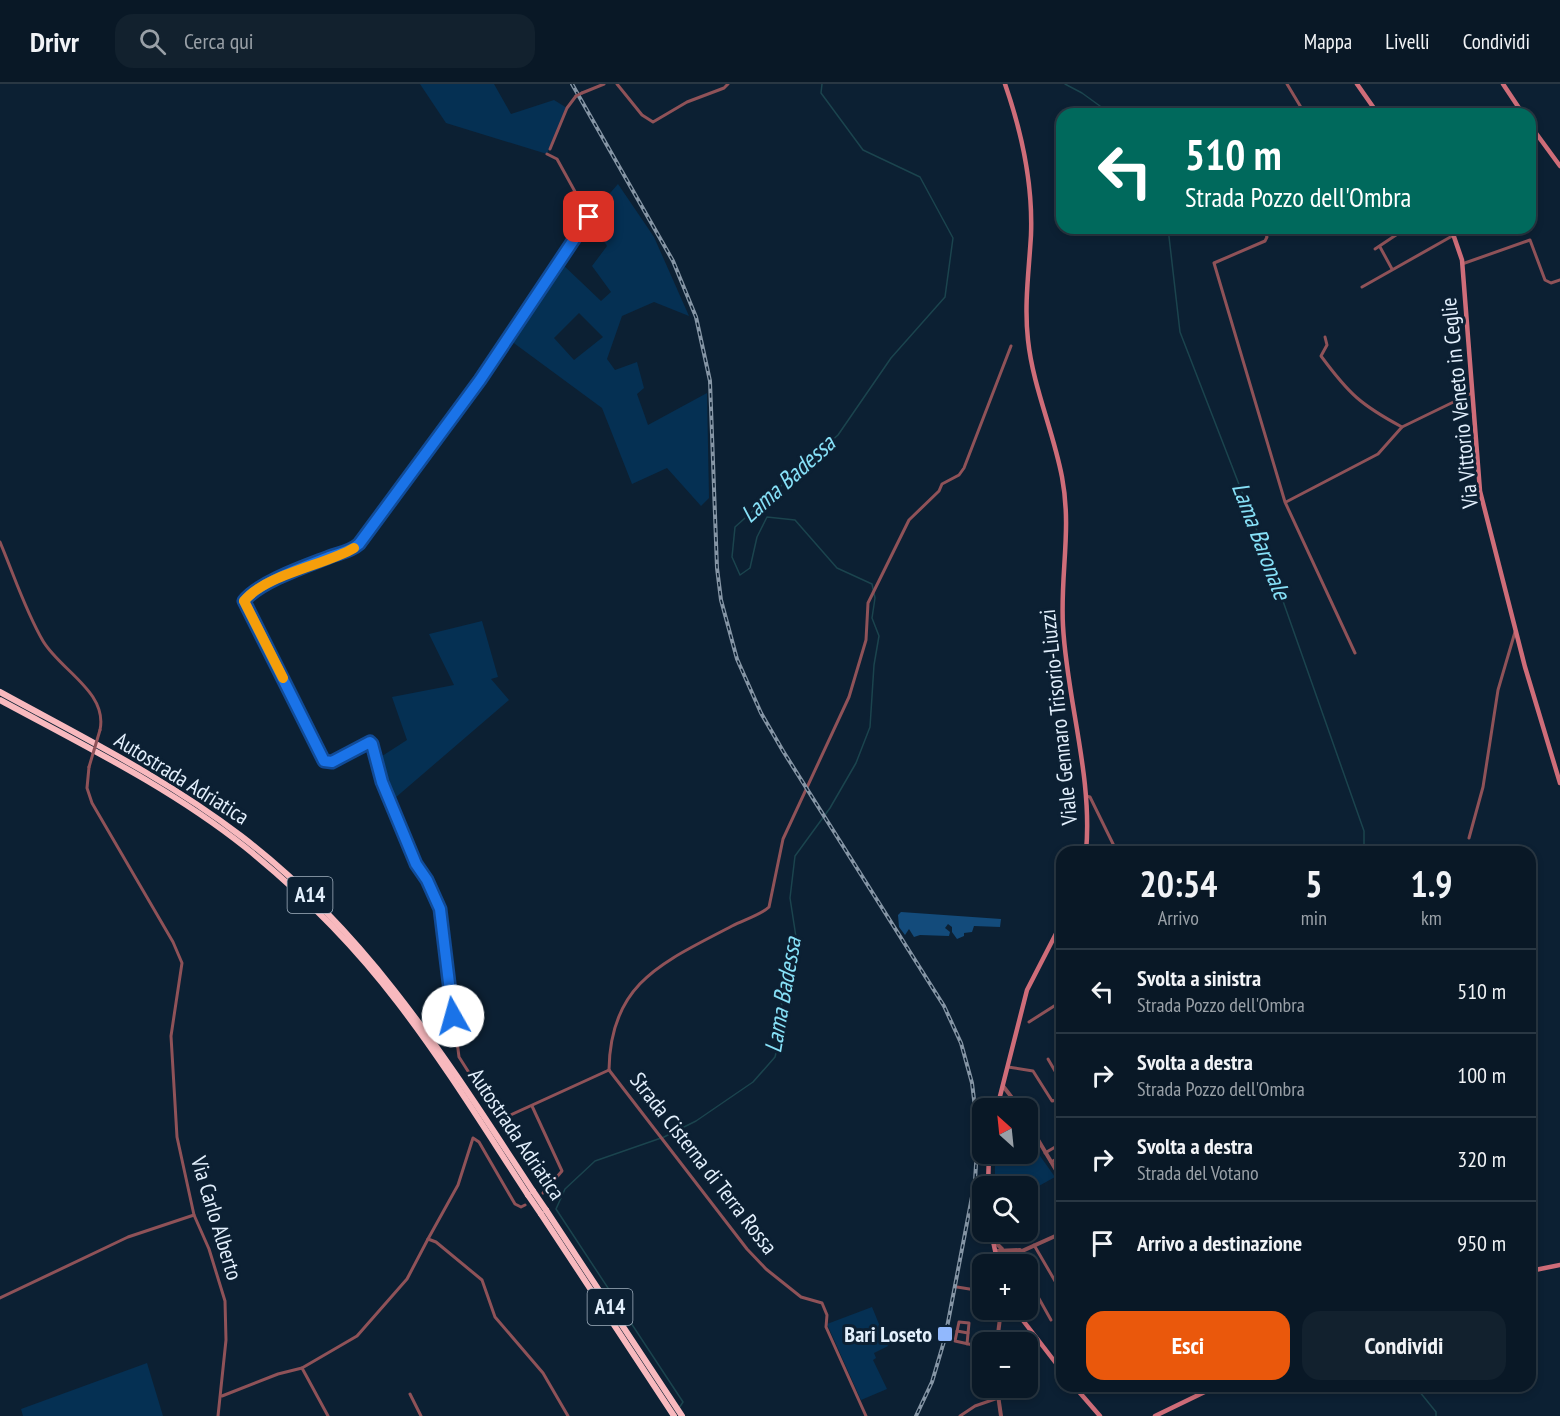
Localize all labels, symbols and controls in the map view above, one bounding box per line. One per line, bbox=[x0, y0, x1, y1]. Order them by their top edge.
search box bbox=[115, 14, 535, 68]
text: Drivr bbox=[30, 23, 79, 60]
icon: search bbox=[136, 25, 169, 58]
text: Cerca qui bbox=[184, 27, 254, 55]
text: Mappa bbox=[1304, 28, 1352, 55]
text: Livelli bbox=[1385, 28, 1430, 55]
text: Condividi bbox=[1463, 28, 1530, 55]
text: 510 m bbox=[1185, 127, 1282, 182]
icon: left bbox=[1086, 132, 1164, 210]
text: Strada Pozzo dell'Ombra bbox=[1185, 180, 1411, 214]
pin bbox=[563, 191, 614, 242]
icon: arrive bbox=[572, 200, 605, 233]
street label: Via Vittorio Veneto in Ceglie bbox=[1434, 296, 1484, 511]
water label: Lama Badessa bbox=[734, 427, 842, 529]
water label: Lama Baronale bbox=[1225, 478, 1299, 606]
street label: Viale Gennaro Trisorio-Liuzzi bbox=[1033, 608, 1083, 827]
street label: Autostrada Adriatica bbox=[110, 726, 254, 830]
text: 20:54 bbox=[1139, 860, 1217, 907]
text: 5 bbox=[1305, 860, 1322, 907]
text: 1.9 bbox=[1410, 860, 1452, 907]
road number: A14 bbox=[288, 877, 332, 913]
text: Arrivo bbox=[1158, 905, 1199, 931]
text: min bbox=[1301, 905, 1327, 931]
text: km bbox=[1421, 905, 1442, 931]
water label: Lama Badessa bbox=[757, 933, 808, 1055]
text: Svolta a sinistra bbox=[1137, 964, 1261, 992]
icon: left bbox=[1086, 975, 1119, 1008]
text: 510 m bbox=[1457, 977, 1506, 1005]
position arrow bbox=[421, 984, 485, 1048]
text: Strada Pozzo dell'Ombra bbox=[1137, 992, 1305, 1018]
text: Svolta a destra bbox=[1137, 1048, 1253, 1076]
icon: right bbox=[1086, 1059, 1119, 1092]
text: 100 m bbox=[1457, 1061, 1506, 1089]
street label: Autostrada Adriatica bbox=[463, 1063, 571, 1205]
street label: Strada Cisterna di Terra Rossa bbox=[624, 1066, 784, 1260]
text: Strada Pozzo dell'Ombra bbox=[1137, 1076, 1305, 1102]
north arrow bbox=[972, 1098, 1038, 1164]
map controls bbox=[972, 1098, 1038, 1398]
text: Svolta a destra bbox=[1137, 1132, 1253, 1160]
icon: right bbox=[1086, 1143, 1119, 1176]
text: 320 m bbox=[1457, 1145, 1506, 1173]
street label: Via Carlo Alberto bbox=[185, 1152, 249, 1283]
text: Strada del Votano bbox=[1137, 1160, 1259, 1186]
button: search bbox=[972, 1176, 1038, 1242]
icon: arrive bbox=[1086, 1227, 1119, 1260]
text: Arrivo a destinazione bbox=[1137, 1229, 1302, 1257]
text: 950 m bbox=[1457, 1229, 1506, 1257]
button: + bbox=[972, 1254, 1038, 1320]
road number: A14 bbox=[588, 1289, 632, 1325]
button: Esci bbox=[1086, 1311, 1290, 1380]
button: Condividi bbox=[1302, 1311, 1506, 1380]
place label: Bari Loseto bbox=[844, 1320, 932, 1348]
marker: Bari Loseto bbox=[936, 1325, 954, 1343]
button: − bbox=[972, 1332, 1038, 1398]

